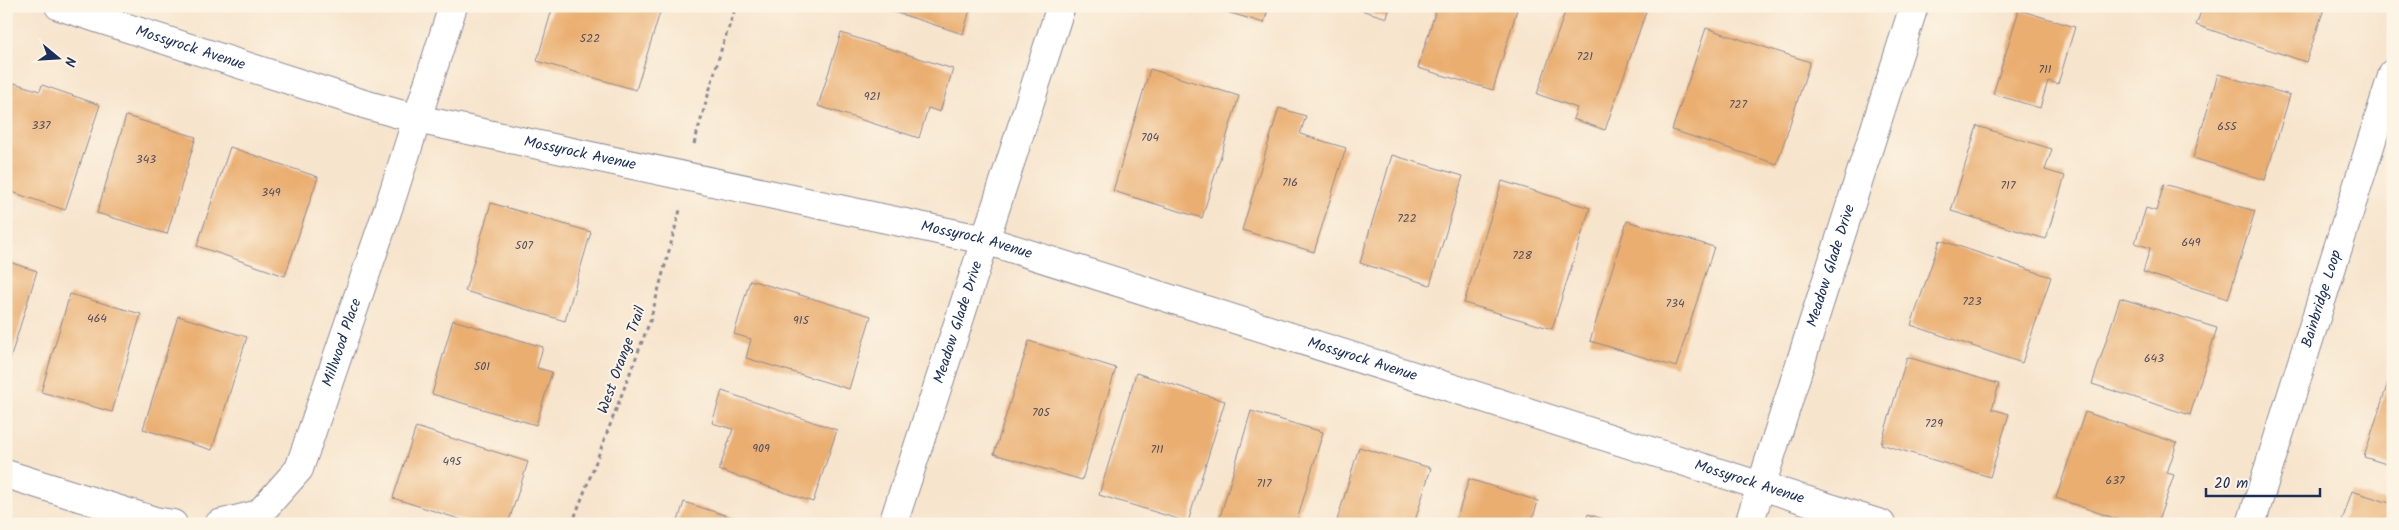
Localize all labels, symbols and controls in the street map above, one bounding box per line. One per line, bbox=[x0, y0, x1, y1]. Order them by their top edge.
street label: Mossyrock Avenue bbox=[132, 19, 249, 77]
house number: 522 bbox=[580, 29, 600, 48]
north arrow bbox=[32, 32, 82, 82]
house number: 721 bbox=[1577, 47, 1593, 66]
text: N bbox=[58, 54, 81, 69]
house number: 711 bbox=[2038, 60, 2052, 79]
house number: 921 bbox=[864, 87, 881, 106]
house number: 727 bbox=[1729, 95, 1747, 114]
house number: 337 bbox=[31, 116, 51, 135]
house number: 655 bbox=[2217, 117, 2238, 136]
house number: 704 bbox=[1141, 128, 1159, 147]
street label: Mossyrock Avenue bbox=[522, 130, 638, 177]
house number: 343 bbox=[136, 150, 156, 169]
house number: 716 bbox=[1282, 173, 1298, 192]
house number: 717 bbox=[2001, 176, 2016, 195]
house number: 349 bbox=[261, 183, 281, 202]
street label: Meadow Glade Drive bbox=[1800, 201, 1862, 330]
house number: 722 bbox=[1397, 209, 1417, 228]
street label: Mossyrock Avenue bbox=[919, 215, 1035, 266]
house number: 649 bbox=[2181, 233, 2201, 252]
house number: 507 bbox=[515, 236, 533, 255]
house number: 728 bbox=[1512, 246, 1533, 265]
street label: Bainbridge Loop bbox=[2295, 247, 2348, 351]
street label: Meadow Glade Drive bbox=[927, 258, 990, 387]
house number: 723 bbox=[1962, 292, 1982, 311]
house number: 734 bbox=[1666, 294, 1685, 313]
street label: Millwood Place bbox=[316, 295, 369, 390]
street label: West Orange Trail bbox=[591, 302, 653, 417]
house number: 464 bbox=[87, 309, 107, 328]
house number: 915 bbox=[793, 311, 811, 330]
street label: Mossyrock Avenue bbox=[1304, 331, 1421, 388]
house number: 643 bbox=[2144, 349, 2164, 368]
house number: 501 bbox=[474, 357, 490, 376]
house number: 705 bbox=[1032, 403, 1052, 422]
house number: 729 bbox=[1925, 414, 1943, 433]
house number: 909 bbox=[752, 439, 770, 458]
house number: 711 bbox=[1150, 440, 1164, 459]
house number: 495 bbox=[443, 452, 463, 471]
street label: Mossyrock Avenue bbox=[1691, 454, 1808, 511]
scale bar bbox=[2206, 465, 2320, 497]
house number: 637 bbox=[2105, 471, 2125, 490]
text: 20 m bbox=[2214, 472, 2248, 496]
house number: 717 bbox=[1257, 474, 1272, 493]

